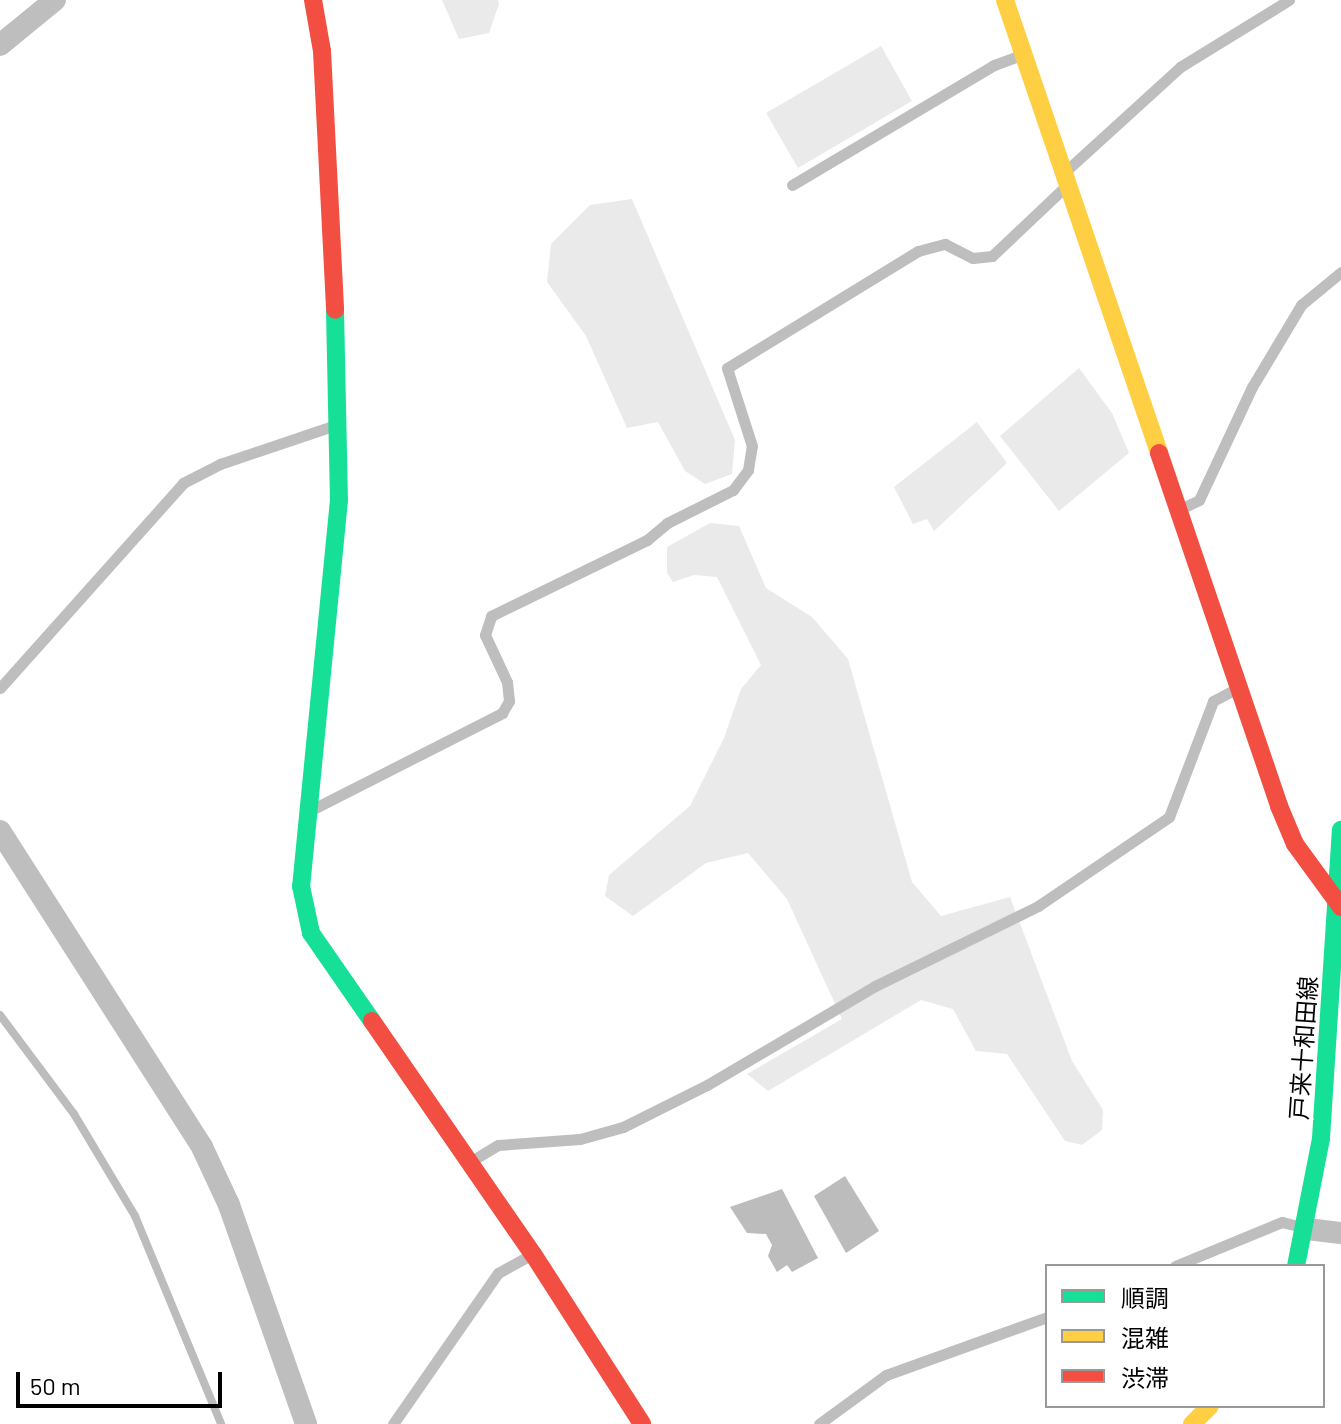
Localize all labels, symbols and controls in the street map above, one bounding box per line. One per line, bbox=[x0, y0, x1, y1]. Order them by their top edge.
street label: 戸来十和田線 bbox=[1284, 975, 1322, 1121]
legend bbox=[1045, 1264, 1325, 1408]
text: 順調 bbox=[1121, 1283, 1169, 1312]
text: 混雑 bbox=[1121, 1323, 1169, 1352]
scale bar bbox=[20, 1356, 226, 1406]
text: 渋滞 bbox=[1121, 1363, 1169, 1392]
text: 50 m bbox=[30, 1371, 81, 1400]

